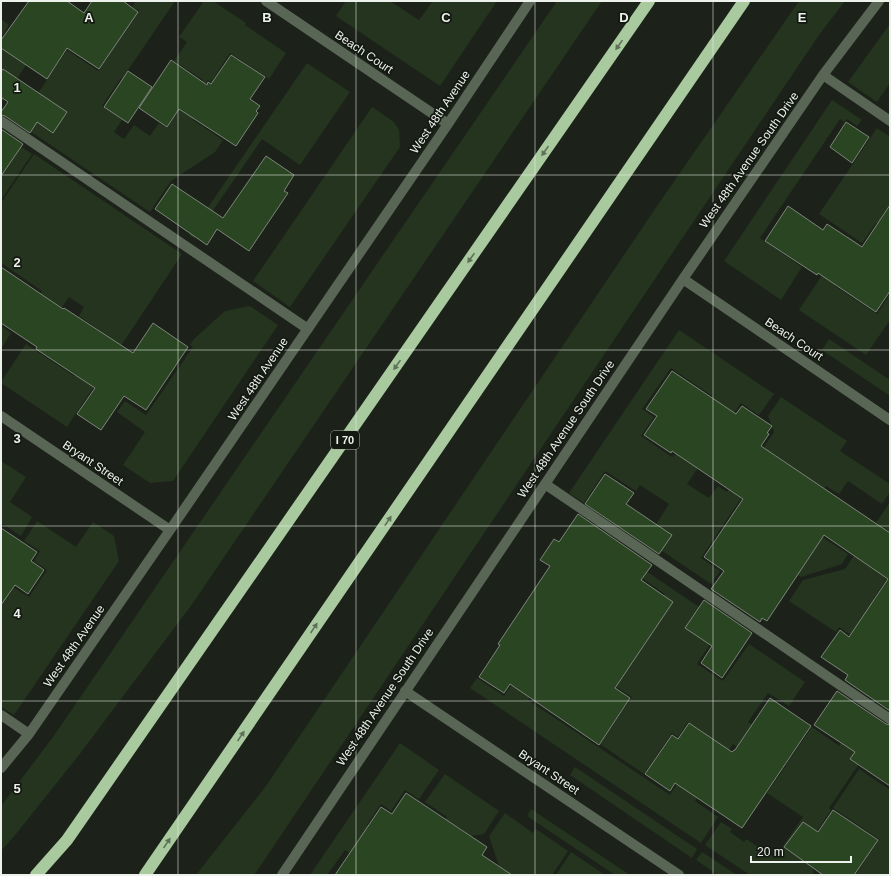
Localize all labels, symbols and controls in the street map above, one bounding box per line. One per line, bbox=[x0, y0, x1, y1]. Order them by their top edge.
text: A bbox=[84, 10, 94, 25]
text: B bbox=[262, 10, 272, 25]
text: C bbox=[441, 10, 451, 25]
text: D bbox=[619, 10, 629, 25]
text: E bbox=[798, 10, 807, 25]
street label: Beach Court bbox=[332, 28, 396, 77]
one-way arrow bbox=[615, 39, 623, 50]
street label: West 48th Avenue bbox=[407, 68, 473, 156]
text: 1 bbox=[13, 80, 21, 95]
street label: West 48th Avenue South Drive bbox=[697, 89, 802, 231]
one-way arrow bbox=[541, 146, 549, 157]
one-way arrow bbox=[467, 253, 475, 263]
text: 2 bbox=[13, 255, 21, 270]
street label: Beach Court bbox=[762, 315, 826, 364]
street label: West 48th Avenue bbox=[225, 335, 291, 423]
street label: West 48th Avenue South Drive bbox=[515, 357, 618, 500]
one-way arrow bbox=[393, 360, 401, 370]
text: 3 bbox=[13, 431, 21, 446]
road number: I 70 bbox=[331, 431, 359, 449]
street label: Bryant Street bbox=[60, 438, 126, 489]
one-way arrow bbox=[384, 516, 392, 526]
street label: West 48th Avenue bbox=[40, 602, 108, 690]
text: 4 bbox=[13, 606, 21, 621]
one-way arrow bbox=[310, 623, 318, 633]
street label: West 48th Avenue South Drive bbox=[334, 625, 437, 768]
one-way arrow bbox=[237, 730, 245, 741]
street label: Bryant Street bbox=[516, 747, 582, 798]
text: 5 bbox=[13, 781, 21, 796]
one-way arrow bbox=[163, 838, 171, 848]
scale bar bbox=[751, 838, 851, 864]
text: 20 m bbox=[757, 845, 784, 859]

